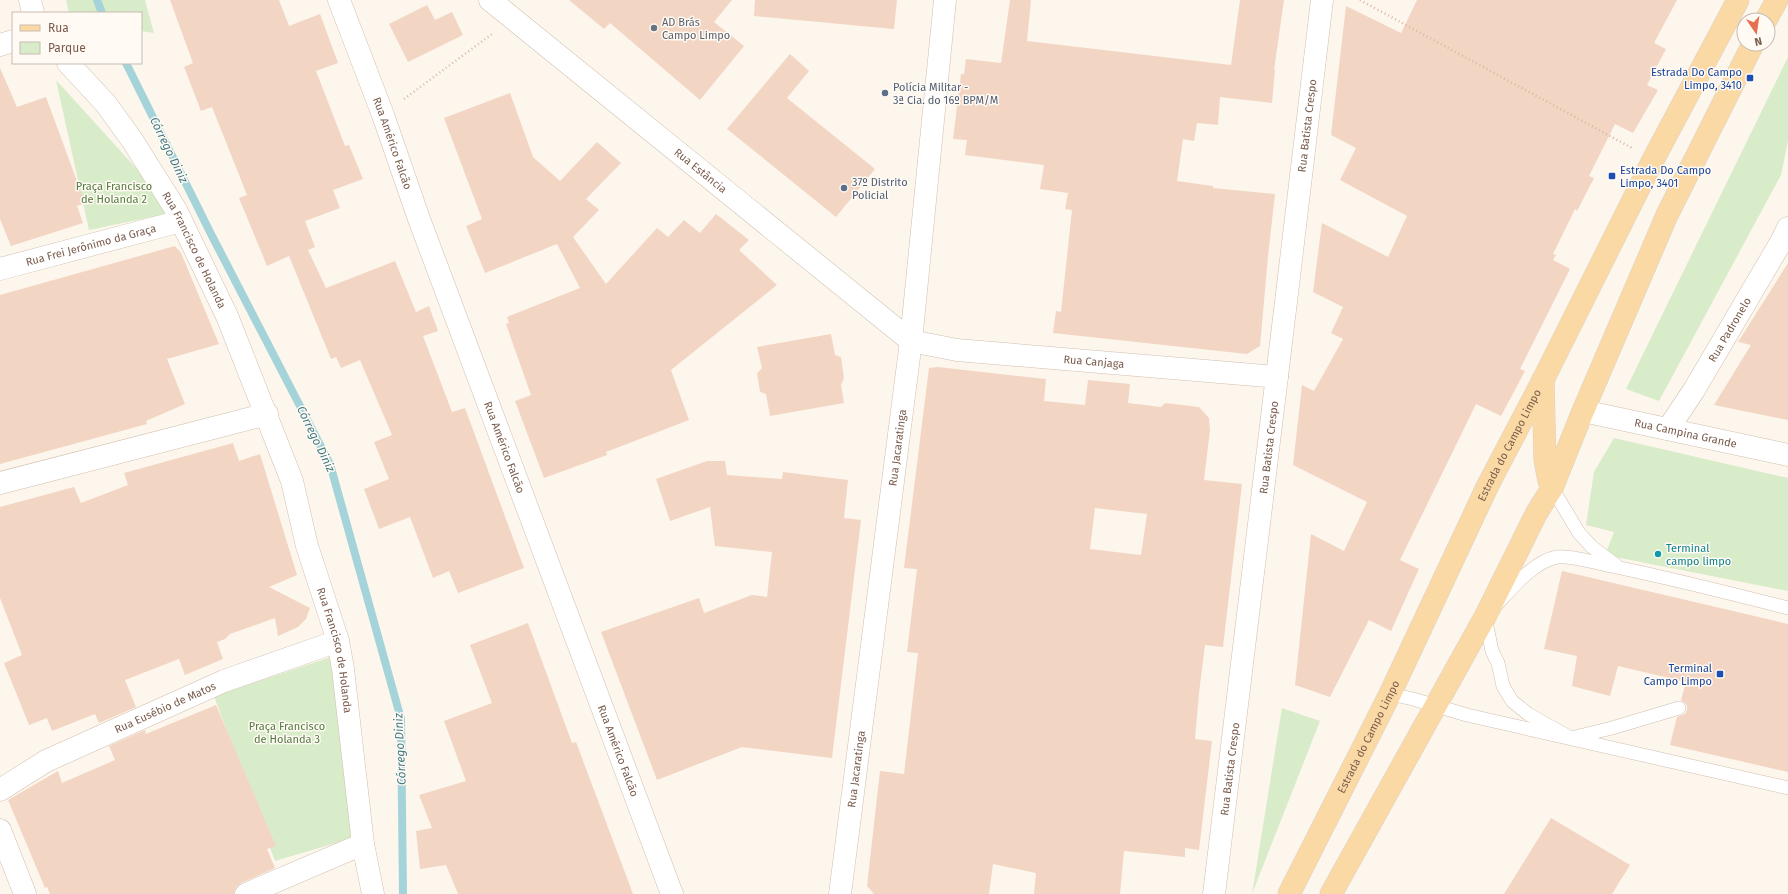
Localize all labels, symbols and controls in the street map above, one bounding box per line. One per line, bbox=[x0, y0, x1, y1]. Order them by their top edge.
legend bbox=[12, 12, 142, 64]
north arrow bbox=[1736, 12, 1776, 52]
place label: AD Brás Campo Limpo bbox=[662, 16, 730, 42]
text: Rua bbox=[48, 21, 69, 35]
marker: AD Brás Campo Limpo bbox=[649, 23, 659, 33]
text: N bbox=[1753, 34, 1763, 48]
text: Parque bbox=[48, 41, 86, 55]
place label: Estrada Do Campo Limpo, 3410 bbox=[1651, 66, 1742, 92]
marker: Estrada Do Campo Limpo, 3410 bbox=[1745, 73, 1755, 83]
street label: Rua Batista Crespo bbox=[1295, 78, 1319, 173]
place label: Polícia Militar - 3ª Cia. do 16º BPM/M bbox=[893, 81, 998, 107]
marker: Polícia Militar - 3ª Cia. do 16º BPM/M bbox=[880, 88, 890, 98]
street label: Rua Américo Falcão bbox=[370, 96, 414, 191]
water label: Córrego Diniz bbox=[147, 115, 191, 186]
street label: Rua Estância bbox=[671, 146, 729, 196]
place label: Estrada Do Campo Limpo, 3401 bbox=[1620, 164, 1711, 190]
marker: Estrada Do Campo Limpo, 3401 bbox=[1607, 171, 1617, 181]
place label: 37º Distrito Policial bbox=[852, 176, 908, 202]
park label: Praça Francisco de Holanda 2 bbox=[76, 180, 152, 206]
marker: 37º Distrito Policial bbox=[839, 183, 849, 193]
street label: Rua Francisco de Holanda bbox=[159, 190, 228, 311]
street label: Rua Frei Jerônimo da Graça bbox=[24, 222, 158, 269]
street label: Rua Padronelo bbox=[1706, 295, 1754, 364]
street label: Rua Canjaga bbox=[1063, 353, 1125, 371]
street label: Estrada do Campo Limpo bbox=[1475, 387, 1544, 504]
street label: Rua Américo Falcão bbox=[481, 400, 527, 495]
street label: Rua Batista Crespo bbox=[1257, 400, 1281, 495]
water label: Córrego Diniz bbox=[294, 404, 338, 475]
street label: Rua Jacaratinga bbox=[886, 409, 909, 487]
street label: Rua Campina Grande bbox=[1633, 416, 1738, 451]
place label: Terminal campo limpo bbox=[1666, 542, 1731, 568]
marker: Terminal campo limpo bbox=[1653, 549, 1663, 559]
street label: Rua Francisco de Holanda bbox=[314, 586, 354, 714]
place label: Terminal Campo Limpo bbox=[1644, 662, 1712, 688]
marker: Terminal Campo Limpo bbox=[1715, 669, 1725, 679]
street label: Rua Eusébio de Matos bbox=[113, 679, 218, 736]
street label: Estrada do Campo Limpo bbox=[1335, 679, 1402, 796]
street label: Rua Américo Falcão bbox=[595, 703, 641, 799]
water label: Córrego Diniz bbox=[391, 712, 409, 785]
park label: Praça Francisco de Holanda 3 bbox=[249, 720, 325, 746]
street label: Rua Batista Crespo bbox=[1218, 722, 1242, 816]
street label: Rua Jacaratinga bbox=[845, 730, 868, 808]

